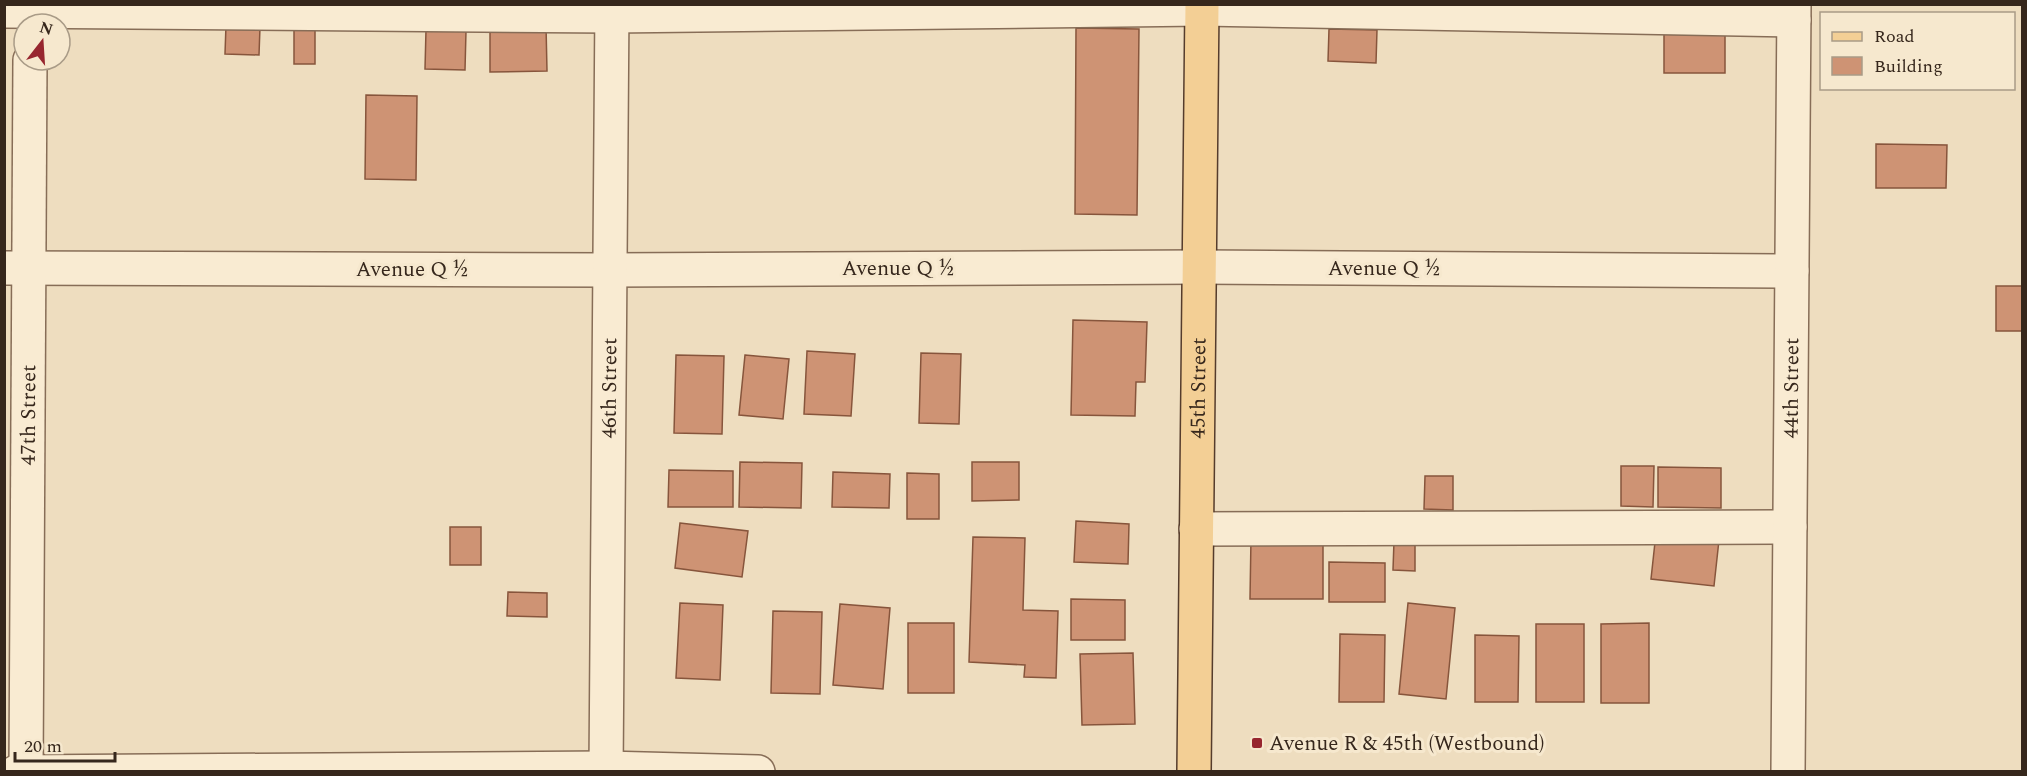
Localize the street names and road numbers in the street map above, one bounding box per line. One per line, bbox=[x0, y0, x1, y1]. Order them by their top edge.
street label: Avenue Q ½ bbox=[842, 253, 954, 285]
street label: Avenue Q ½ bbox=[1328, 253, 1440, 285]
street label: Avenue Q ½ bbox=[356, 254, 468, 286]
street label: 46th Street bbox=[594, 337, 626, 439]
street label: 45th Street bbox=[1182, 337, 1216, 439]
street label: 44th Street bbox=[1776, 337, 1808, 439]
street label: 47th Street bbox=[13, 364, 45, 466]

